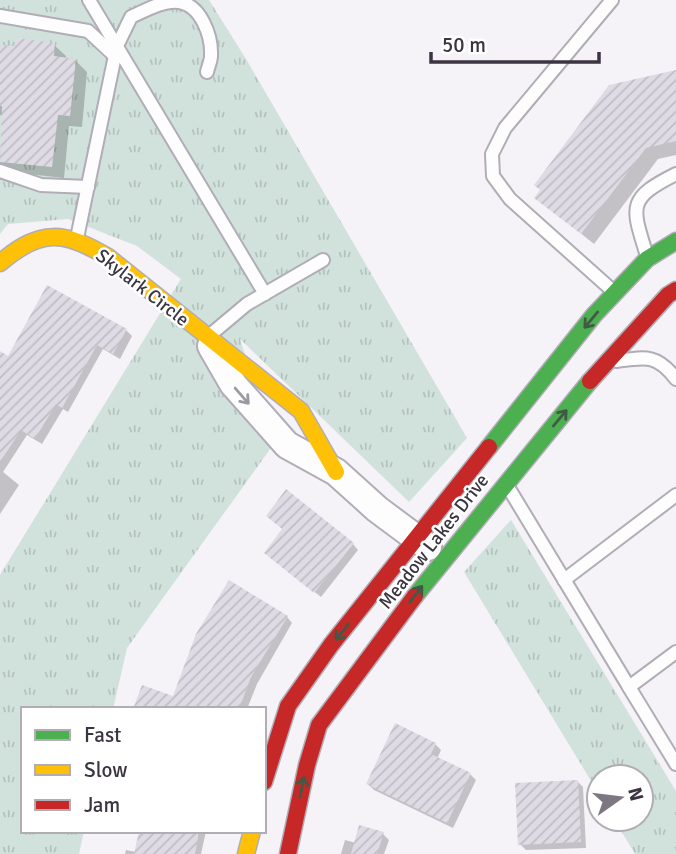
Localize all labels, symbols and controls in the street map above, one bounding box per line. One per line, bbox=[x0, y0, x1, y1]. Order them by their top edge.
scale bar bbox=[431, 21, 599, 65]
text: 50 m bbox=[442, 32, 486, 58]
street label: Skylark Circle bbox=[91, 244, 194, 332]
one-way arrow bbox=[583, 310, 598, 328]
one-way arrow bbox=[234, 387, 250, 405]
one-way arrow bbox=[552, 409, 568, 427]
street label: Meadow Lakes Drive bbox=[374, 469, 494, 614]
one-way arrow bbox=[409, 586, 424, 604]
one-way arrow bbox=[334, 622, 349, 640]
legend bbox=[21, 707, 266, 833]
text: Fast bbox=[84, 722, 121, 748]
text: Slow bbox=[84, 757, 128, 783]
north arrow bbox=[585, 763, 655, 833]
one-way arrow bbox=[296, 776, 310, 799]
text: N bbox=[622, 785, 649, 803]
text: Jam bbox=[84, 792, 120, 818]

